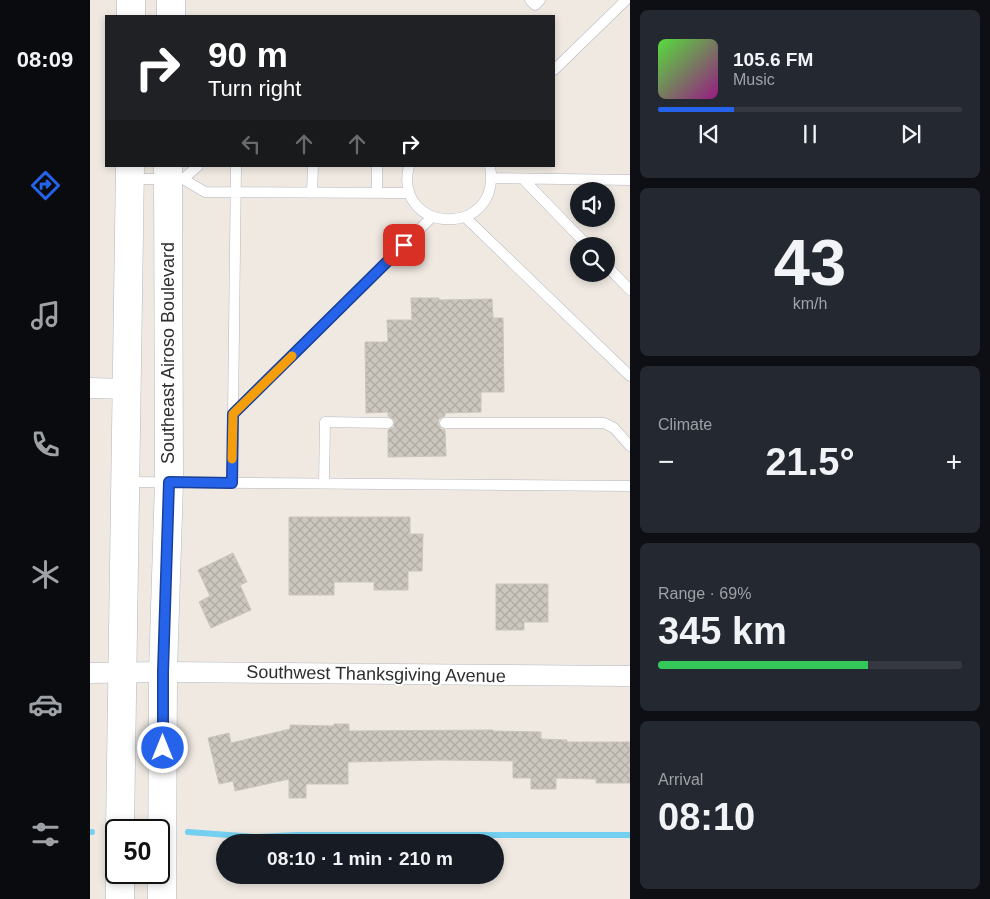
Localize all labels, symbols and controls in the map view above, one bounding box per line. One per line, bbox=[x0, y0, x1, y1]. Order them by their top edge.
icon: right bbox=[125, 35, 190, 100]
text: 90 m bbox=[208, 35, 288, 74]
text: 08:09 bbox=[17, 47, 73, 72]
text: 105.6 FM bbox=[733, 49, 813, 70]
text: Music bbox=[733, 71, 775, 88]
text: Turn right bbox=[208, 76, 301, 101]
icon: previous bbox=[695, 120, 723, 148]
icon: pause bbox=[796, 120, 824, 148]
icon: next bbox=[897, 120, 925, 148]
icon: left bbox=[237, 130, 265, 158]
icon: ahead bbox=[290, 130, 318, 158]
icon: ahead bbox=[343, 130, 371, 158]
icon: right bbox=[396, 130, 424, 158]
icon: directions bbox=[28, 168, 63, 203]
map controls bbox=[570, 182, 615, 282]
button: sound bbox=[570, 182, 615, 227]
pin bbox=[383, 224, 425, 266]
text: 43 bbox=[774, 226, 846, 299]
icon: arrive bbox=[390, 231, 418, 259]
button: search bbox=[570, 237, 615, 282]
street label: Southeast Airoso Boulevard bbox=[158, 242, 178, 464]
text: km/h bbox=[793, 295, 827, 312]
icon: music bbox=[28, 298, 63, 333]
text: Climate bbox=[658, 416, 712, 433]
icon: phone bbox=[28, 427, 63, 462]
text: 21.5° bbox=[765, 441, 855, 483]
text: − bbox=[658, 446, 674, 477]
text: + bbox=[946, 446, 962, 477]
icon: climate bbox=[28, 557, 63, 592]
text: Range · 69% bbox=[658, 585, 751, 602]
text: 345 km bbox=[658, 610, 787, 652]
street label: Southwest Thanksgiving Avenue bbox=[246, 662, 506, 686]
icon: car bbox=[28, 687, 63, 722]
position arrow bbox=[136, 721, 188, 773]
text: Arrival bbox=[658, 771, 703, 788]
text: 08:10 bbox=[658, 796, 755, 838]
icon: filters bbox=[28, 817, 63, 852]
speed limit sign: 50 bbox=[105, 819, 170, 884]
text: 08:10 · 1 min · 210 m bbox=[267, 848, 453, 869]

